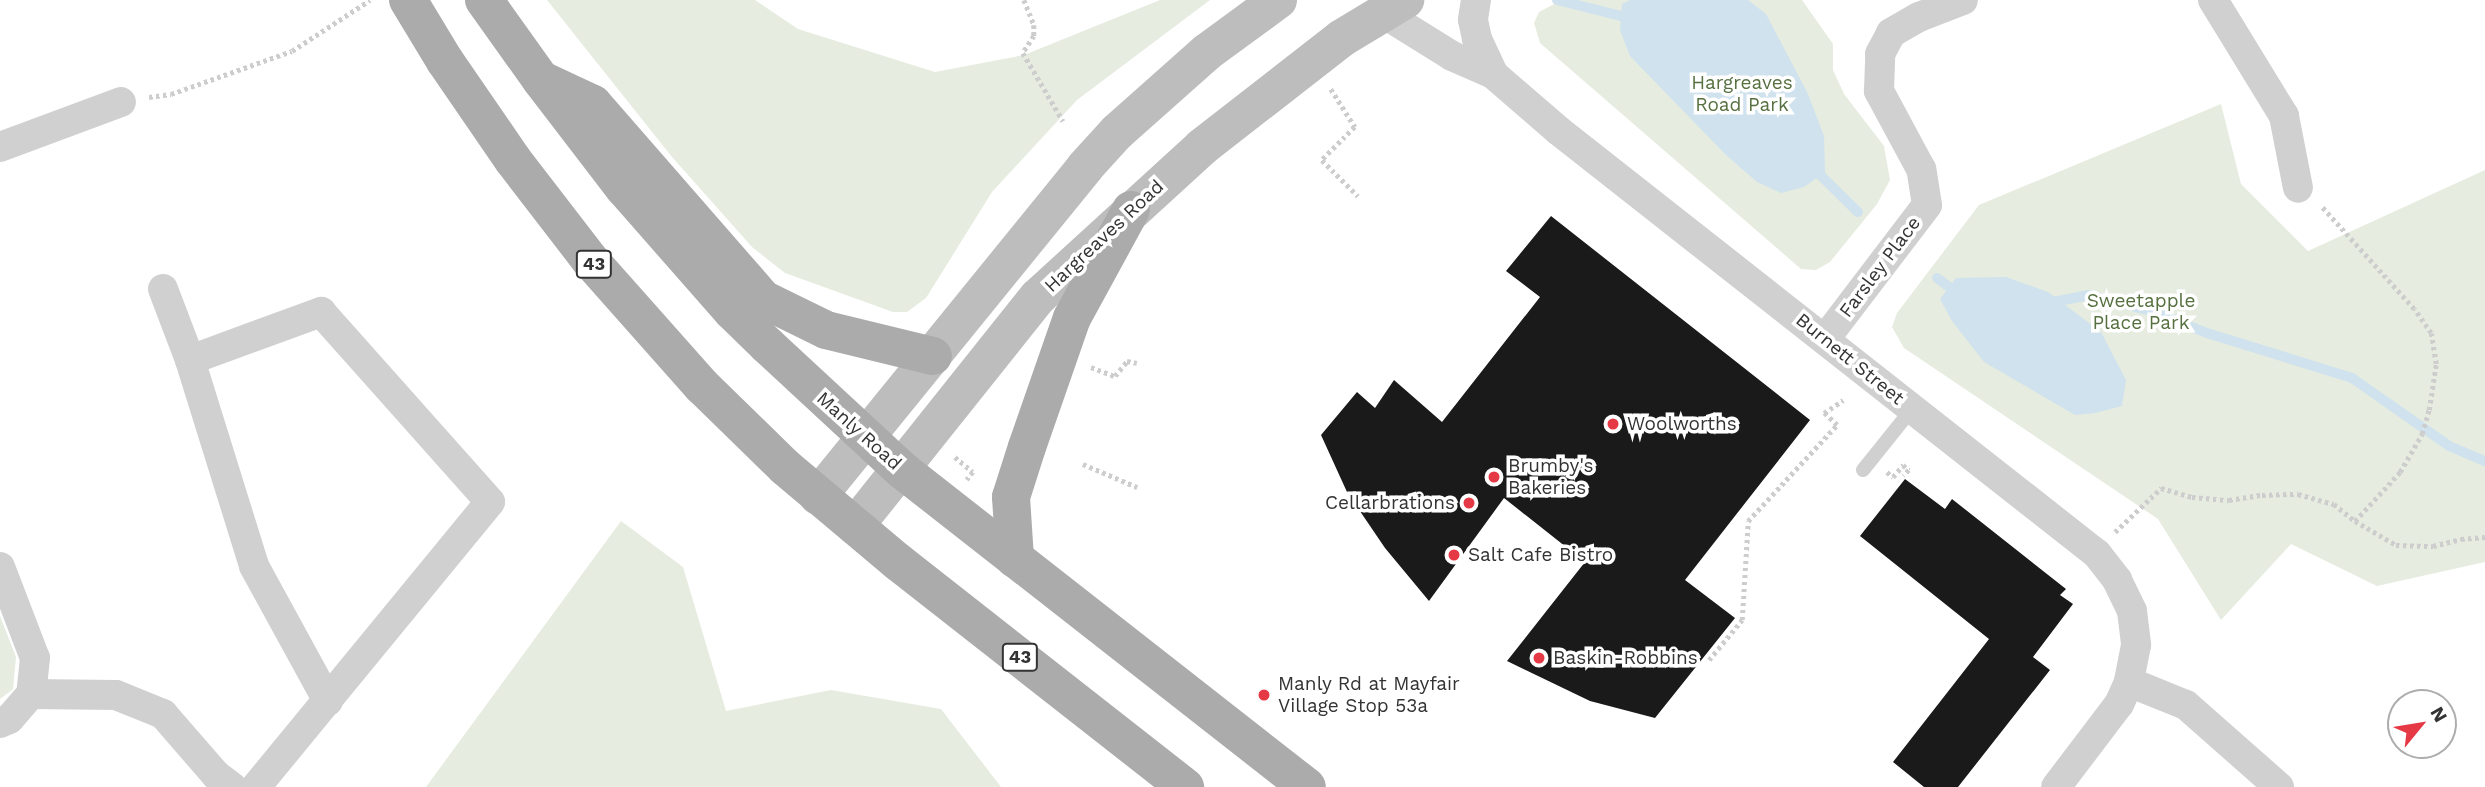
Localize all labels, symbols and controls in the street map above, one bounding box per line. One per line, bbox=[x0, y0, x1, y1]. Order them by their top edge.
park label: Hargreaves Road Park bbox=[1691, 72, 1793, 116]
street label: Hargreaves Road bbox=[1040, 175, 1168, 297]
street label: Farsley Place bbox=[1834, 212, 1926, 322]
road number: 43 bbox=[575, 250, 613, 278]
park label: Sweetapple Place Park bbox=[2087, 290, 2195, 334]
street label: Burnett Street bbox=[1791, 308, 1909, 410]
street label: Manly Road bbox=[812, 387, 906, 475]
place label: Woolworths bbox=[1627, 413, 1737, 435]
marker: Woolworths bbox=[1605, 416, 1621, 432]
place label: Brumby's Bakeries bbox=[1508, 455, 1594, 499]
marker: Brumby's Bakeries bbox=[1486, 469, 1502, 485]
place label: Cellarbrations bbox=[1325, 492, 1455, 514]
marker: Cellarbrations bbox=[1461, 495, 1477, 511]
place label: Salt Cafe Bistro bbox=[1468, 544, 1613, 566]
marker: Salt Cafe Bistro bbox=[1446, 547, 1462, 563]
road number: 43 bbox=[1001, 642, 1039, 672]
place label: Baskin-Robbins bbox=[1553, 647, 1698, 669]
marker: Baskin-Robbins bbox=[1531, 650, 1547, 666]
place label: Manly Rd at Mayfair Village Stop 53a bbox=[1278, 673, 1460, 717]
marker: Manly Rd at Mayfair Village Stop 53a bbox=[1256, 687, 1272, 703]
north arrow bbox=[2387, 689, 2457, 759]
text: N bbox=[2425, 702, 2452, 726]

